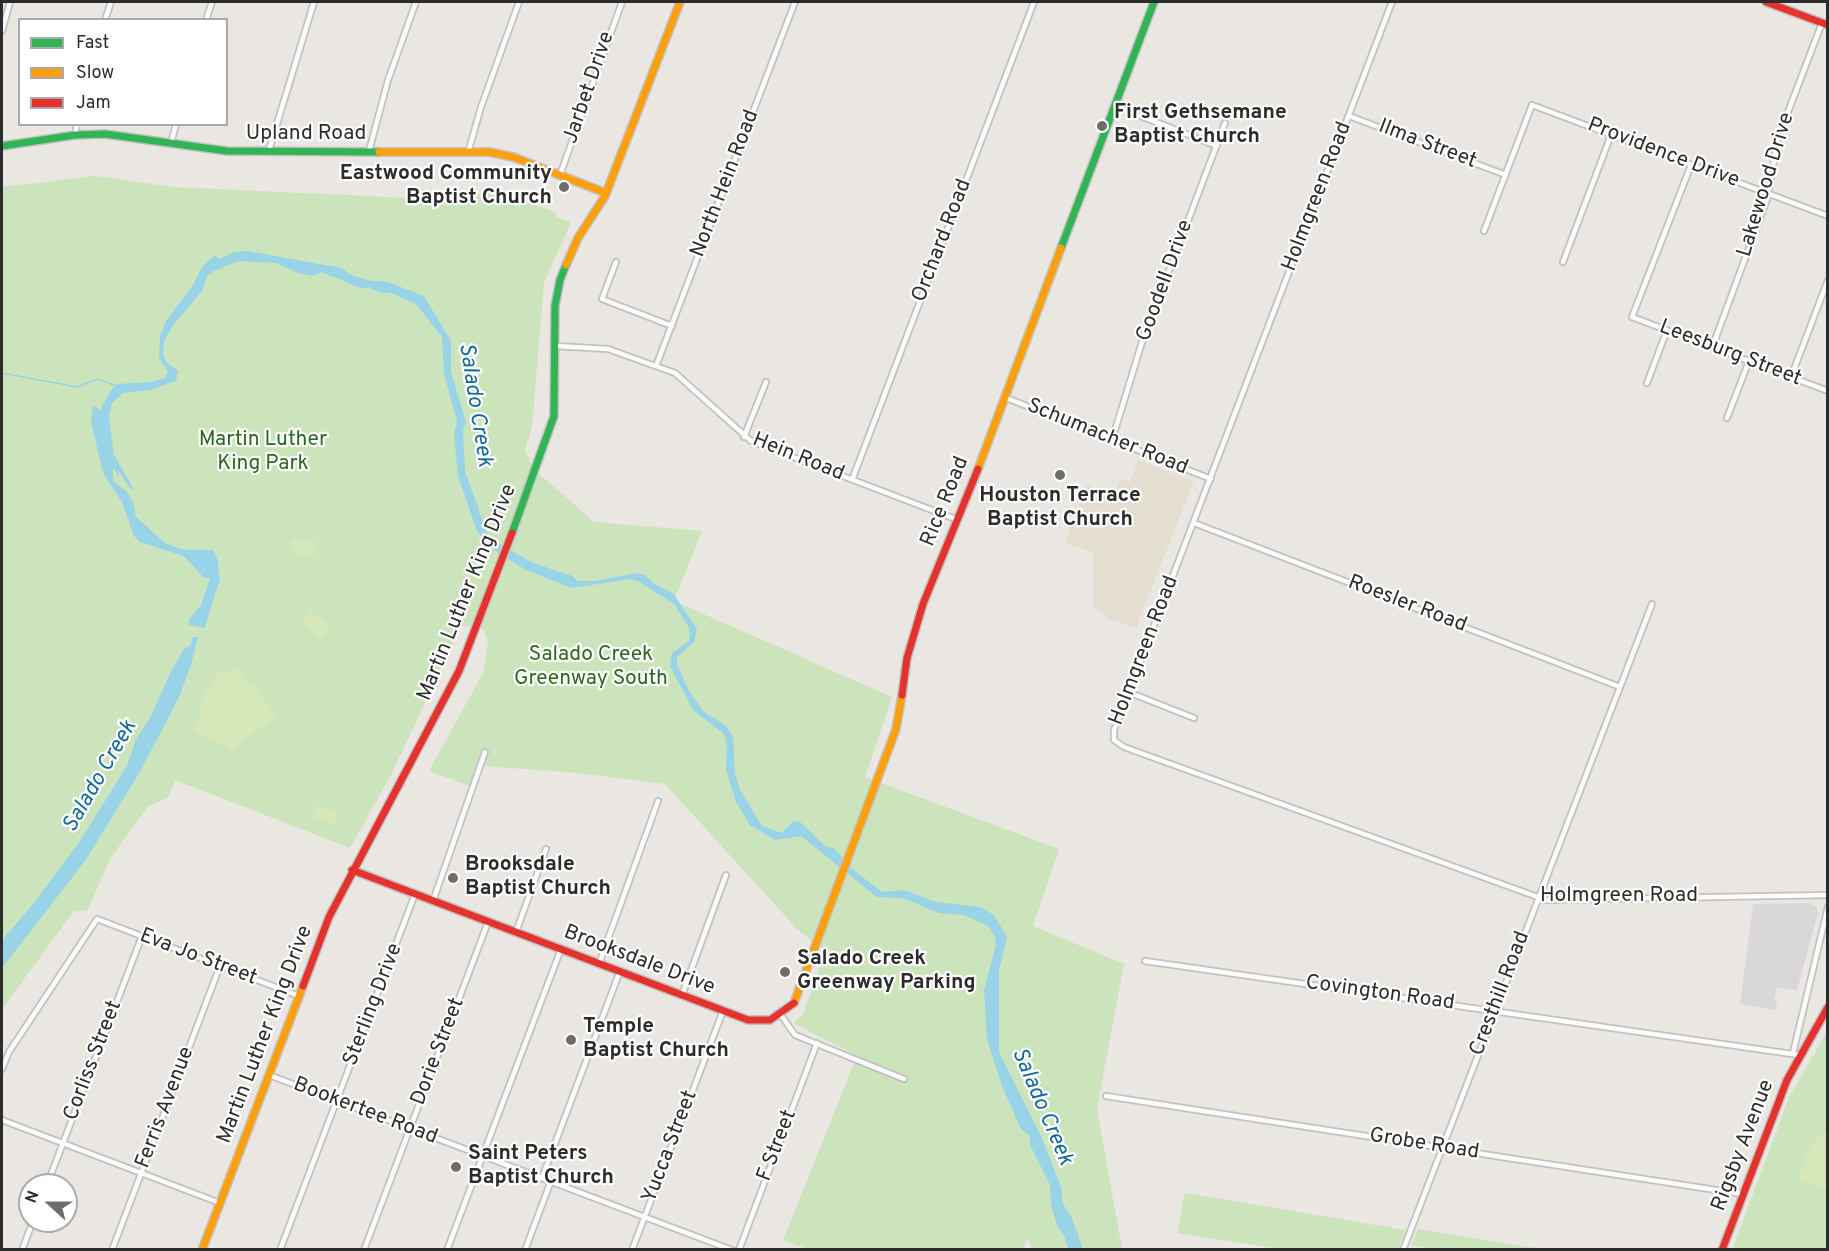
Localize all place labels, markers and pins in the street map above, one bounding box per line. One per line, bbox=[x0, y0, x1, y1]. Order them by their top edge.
place label: First Gethsemane Baptist Church bbox=[1114, 101, 1287, 151]
marker: First Gethsemane Baptist Church bbox=[1095, 119, 1109, 133]
place label: Eastwood Community Baptist Church bbox=[340, 162, 552, 212]
marker: Eastwood Community Baptist Church bbox=[557, 180, 571, 194]
marker: Houston Terrace Baptist Church bbox=[1053, 468, 1067, 482]
place label: Houston Terrace Baptist Church bbox=[979, 484, 1141, 534]
place label: Brooksdale Baptist Church bbox=[465, 853, 611, 903]
marker: Brooksdale Baptist Church bbox=[446, 871, 460, 885]
place label: Salado Creek Greenway Parking bbox=[797, 947, 976, 997]
marker: Salado Creek Greenway Parking bbox=[778, 965, 792, 979]
place label: Temple Baptist Church bbox=[583, 1015, 729, 1065]
marker: Temple Baptist Church bbox=[564, 1033, 578, 1047]
place label: Saint Peters Baptist Church bbox=[468, 1142, 614, 1192]
marker: Saint Peters Baptist Church bbox=[449, 1160, 463, 1174]

